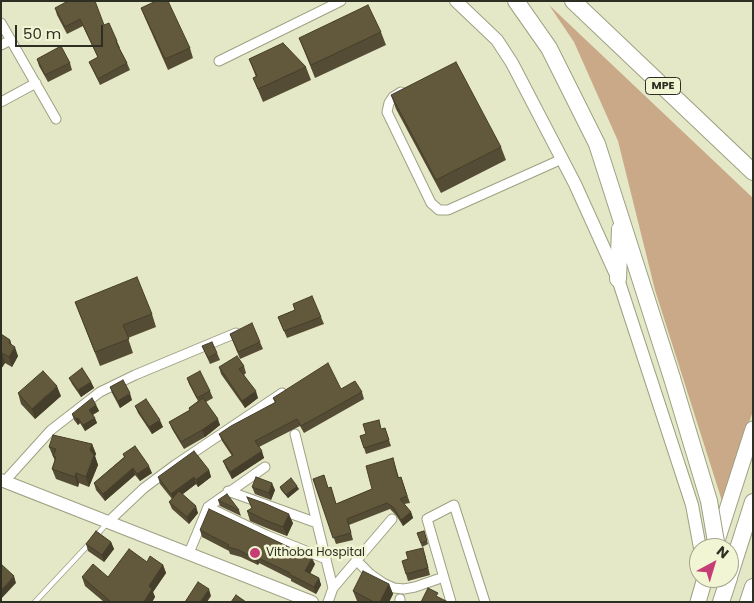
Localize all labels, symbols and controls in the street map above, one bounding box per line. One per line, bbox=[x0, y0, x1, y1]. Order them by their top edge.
scale bar bbox=[18, 15, 105, 47]
text: 50 m bbox=[23, 23, 61, 44]
road number: MPE bbox=[646, 78, 680, 94]
north arrow bbox=[689, 538, 739, 588]
text: N bbox=[712, 541, 733, 563]
marker: Vithoba Hospital bbox=[248, 546, 262, 560]
place label: Vithoba Hospital bbox=[266, 546, 365, 560]

